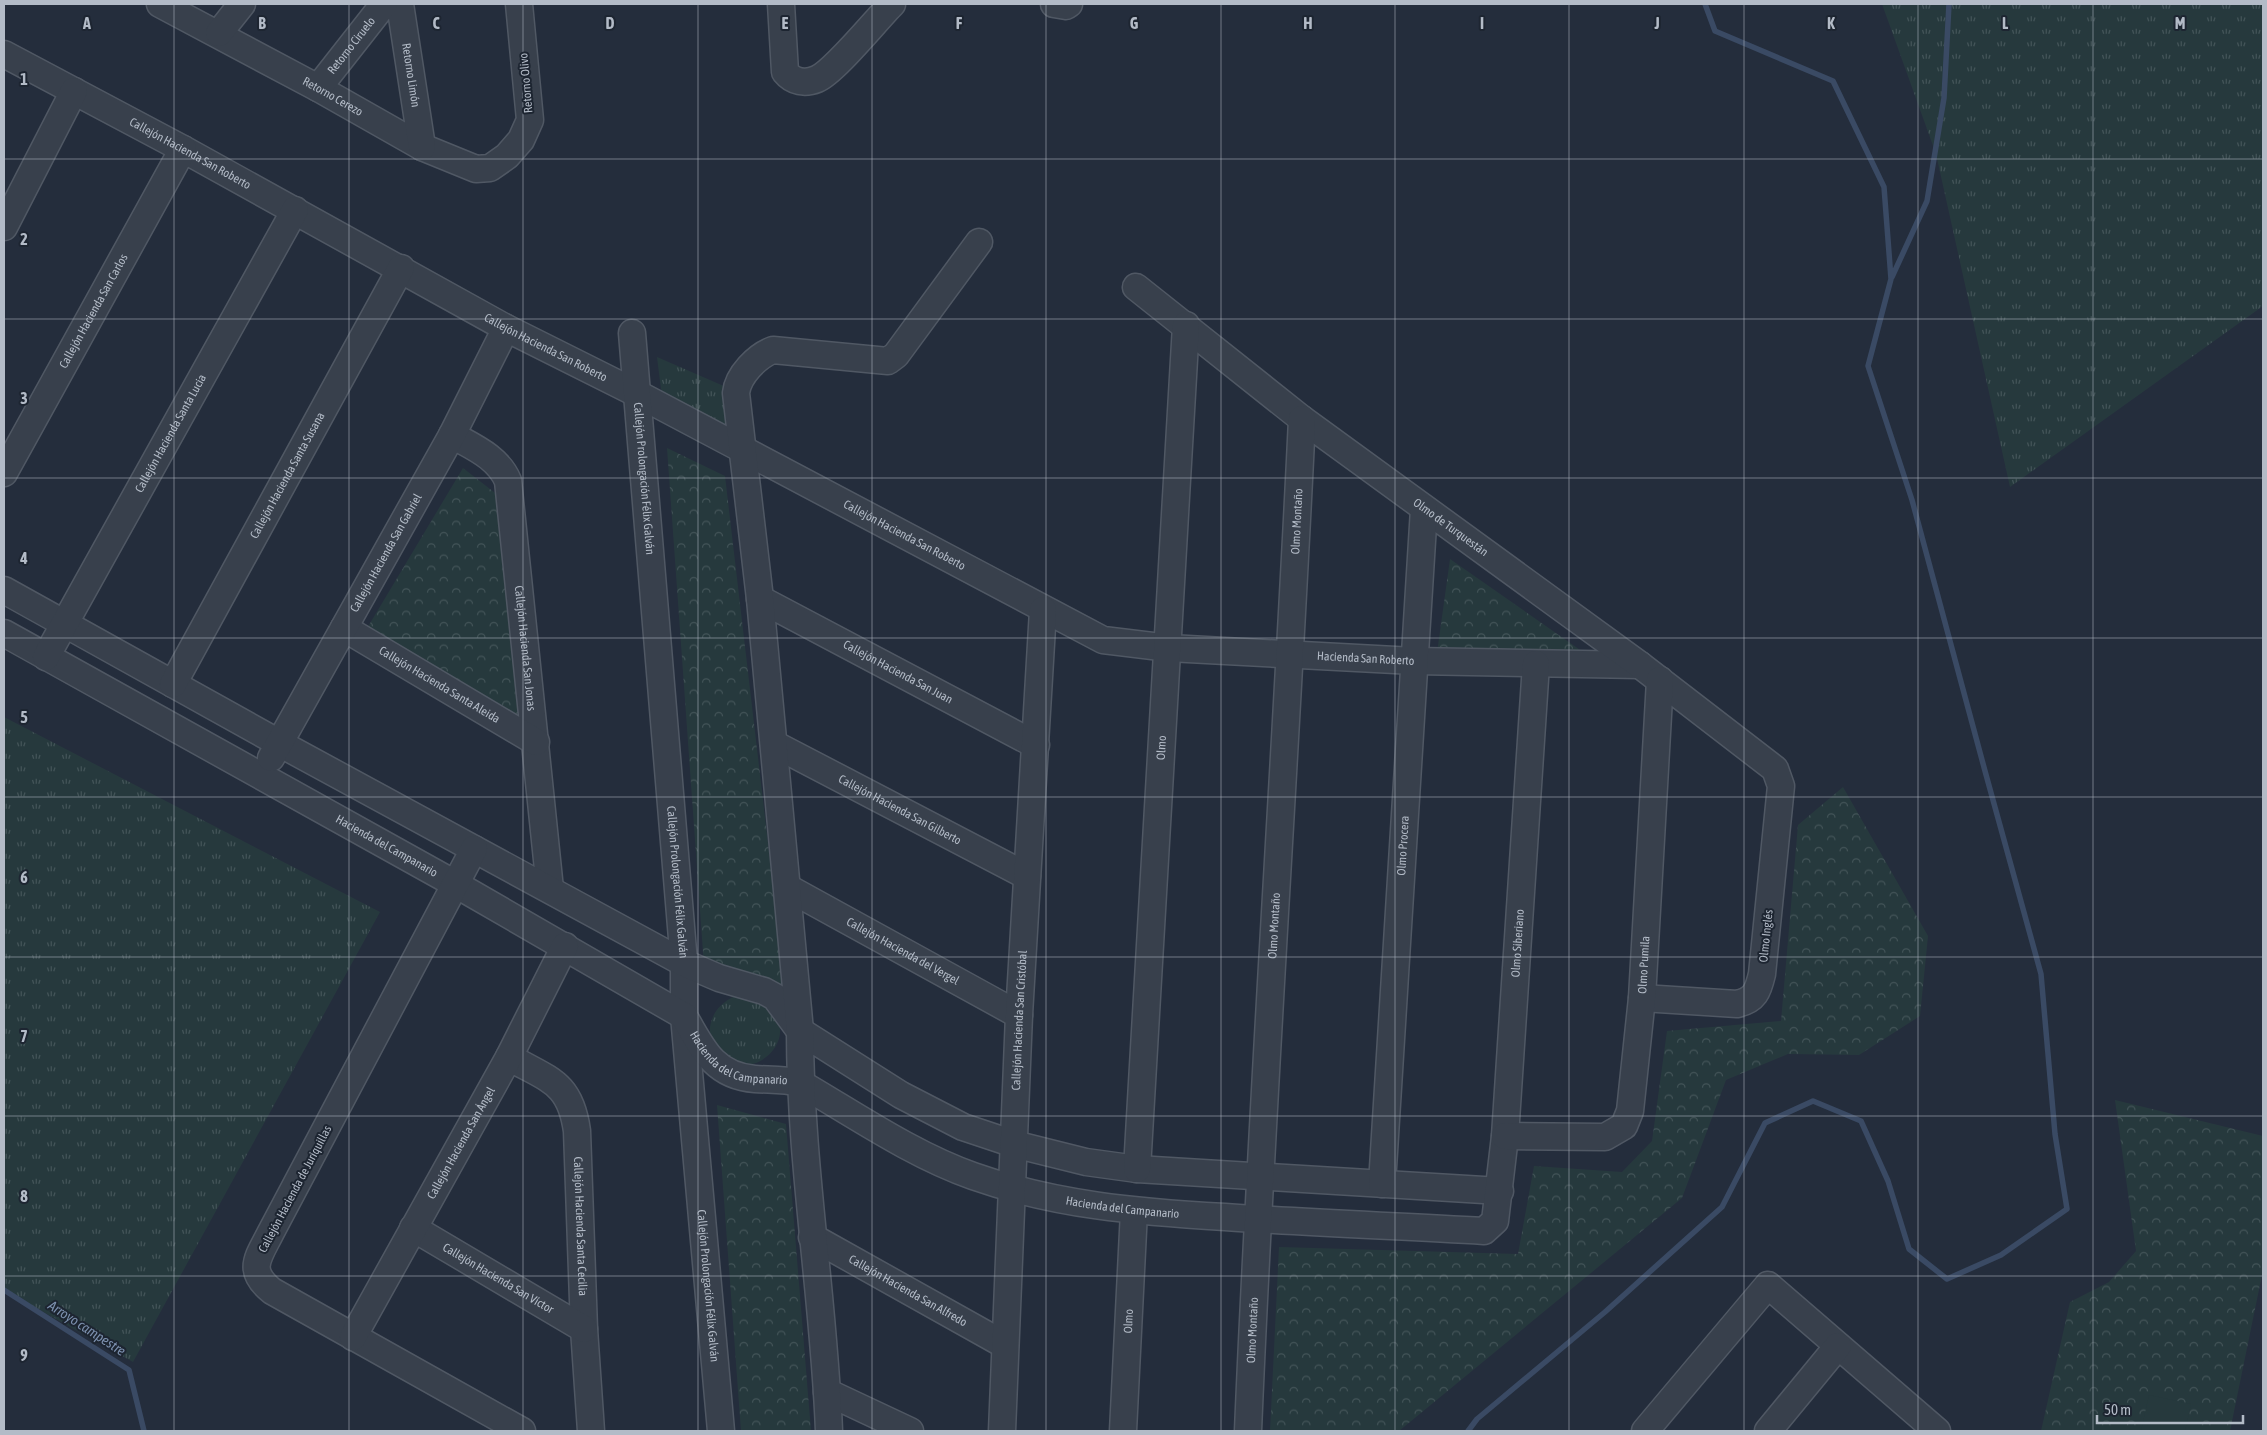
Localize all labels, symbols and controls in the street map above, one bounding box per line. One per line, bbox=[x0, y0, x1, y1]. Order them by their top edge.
text: A bbox=[82, 14, 91, 32]
text: B bbox=[258, 14, 266, 32]
street label: Retorno Ciruelo bbox=[325, 14, 378, 77]
text: C bbox=[432, 14, 440, 32]
text: D bbox=[606, 14, 615, 32]
text: E bbox=[782, 14, 789, 32]
text: F bbox=[956, 14, 963, 32]
text: G bbox=[1130, 14, 1139, 32]
text: H bbox=[1303, 14, 1313, 32]
text: I bbox=[1480, 14, 1484, 32]
text: J bbox=[1653, 14, 1660, 32]
text: K bbox=[1827, 14, 1835, 32]
text: L bbox=[2002, 14, 2009, 32]
text: M bbox=[2175, 14, 2185, 32]
street label: Retorno Limón bbox=[399, 42, 423, 108]
street label: Retorno Olivo bbox=[516, 52, 536, 114]
text: 1 bbox=[20, 70, 28, 88]
street label: Retorno Cerezo bbox=[300, 74, 366, 119]
street label: Callejón Hacienda San Roberto bbox=[127, 115, 253, 192]
text: 2 bbox=[20, 230, 28, 248]
street label: Callejón Hacienda San Carlos bbox=[56, 252, 131, 371]
street label: Callejón Hacienda San Roberto bbox=[482, 310, 610, 385]
street label: Callejón Hacienda Santa Lucia bbox=[132, 372, 209, 495]
text: 3 bbox=[20, 389, 28, 407]
street label: Callejón Prolongación Félix Galván bbox=[631, 402, 657, 555]
street label: Callejón Hacienda Santa Susana bbox=[247, 410, 328, 541]
street label: Olmo Montaño bbox=[1288, 488, 1306, 555]
street label: Callejón Hacienda San Gabriel bbox=[347, 491, 425, 615]
street label: Olmo de Turquestán bbox=[1411, 495, 1491, 559]
street label: Callejón Hacienda San Roberto bbox=[841, 497, 968, 573]
text: 4 bbox=[19, 549, 28, 567]
street label: Callejón Hacienda San Jonas bbox=[512, 585, 539, 711]
street label: Callejón Hacienda San Juan bbox=[841, 637, 955, 707]
street label: Callejón Hacienda Santa Aleida bbox=[376, 643, 502, 726]
street label: Hacienda San Roberto bbox=[1317, 649, 1415, 668]
text: 5 bbox=[20, 708, 28, 726]
street label: Olmo bbox=[1154, 735, 1169, 760]
street label: Callejón Hacienda San Gilberto bbox=[836, 772, 964, 848]
street label: Callejón Prolongación Félix Galván bbox=[664, 805, 691, 959]
street label: Hacienda del Campanario bbox=[333, 812, 440, 880]
street label: Olmo Procera bbox=[1394, 815, 1412, 876]
text: 6 bbox=[20, 868, 28, 886]
street label: Olmo Montaño bbox=[1265, 892, 1283, 959]
street label: Olmo Siberiano bbox=[1508, 908, 1527, 978]
street label: Olmo Inglés bbox=[1756, 909, 1776, 963]
street label: Callejón Hacienda del Vergel bbox=[844, 915, 962, 988]
street label: Olmo Pumila bbox=[1635, 935, 1653, 994]
street label: Callejón Hacienda San Cristóbal bbox=[1009, 949, 1030, 1091]
text: 7 bbox=[20, 1027, 28, 1045]
street label: Hacienda del Campanario bbox=[687, 1029, 788, 1088]
street label: Callejón Hacienda San Ángel bbox=[424, 1084, 498, 1202]
street label: Callejón Hacienda de Juriquillas bbox=[256, 1123, 334, 1255]
street label: Callejón Hacienda Santa Cecilia bbox=[571, 1156, 590, 1296]
text: 8 bbox=[20, 1187, 28, 1205]
street label: Hacienda del Campanario bbox=[1065, 1194, 1180, 1221]
street label: Callejón Prolongación Félix Galván bbox=[694, 1209, 722, 1363]
street label: Callejón Hacienda San Víctor bbox=[440, 1240, 557, 1317]
street label: Callejón Hacienda San Alfredo bbox=[846, 1252, 970, 1330]
water label: Arroyo campestre bbox=[44, 1296, 129, 1359]
street label: Olmo Montaño bbox=[1244, 1296, 1261, 1363]
street label: Olmo bbox=[1121, 1308, 1136, 1334]
text: 9 bbox=[20, 1346, 28, 1364]
scale bar bbox=[2097, 1392, 2243, 1424]
text: 50 m bbox=[2104, 1401, 2131, 1418]

